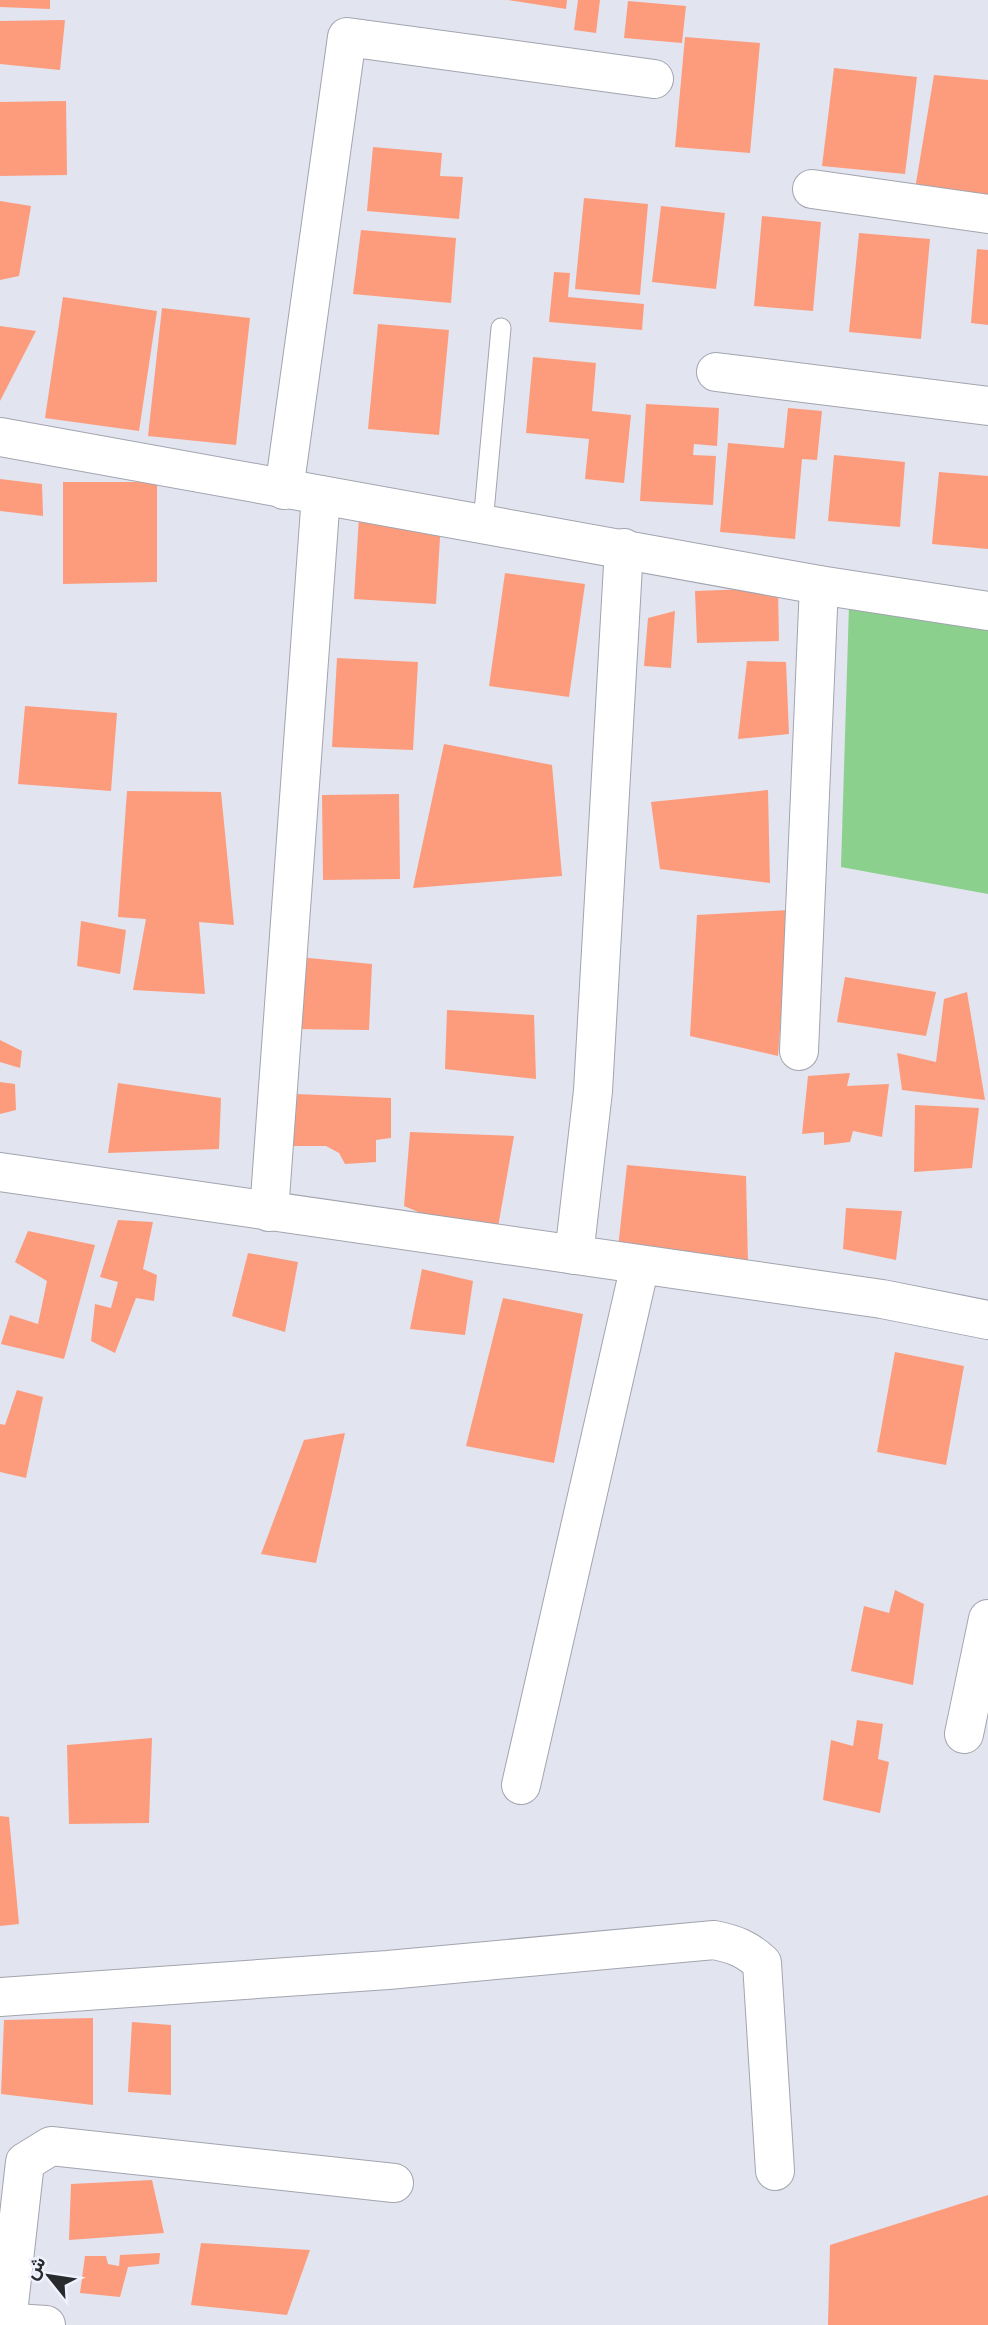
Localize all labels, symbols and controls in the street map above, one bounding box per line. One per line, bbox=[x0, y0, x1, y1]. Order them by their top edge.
north arrow bbox=[14, 2241, 84, 2311]
text: ش bbox=[20, 2252, 50, 2283]

